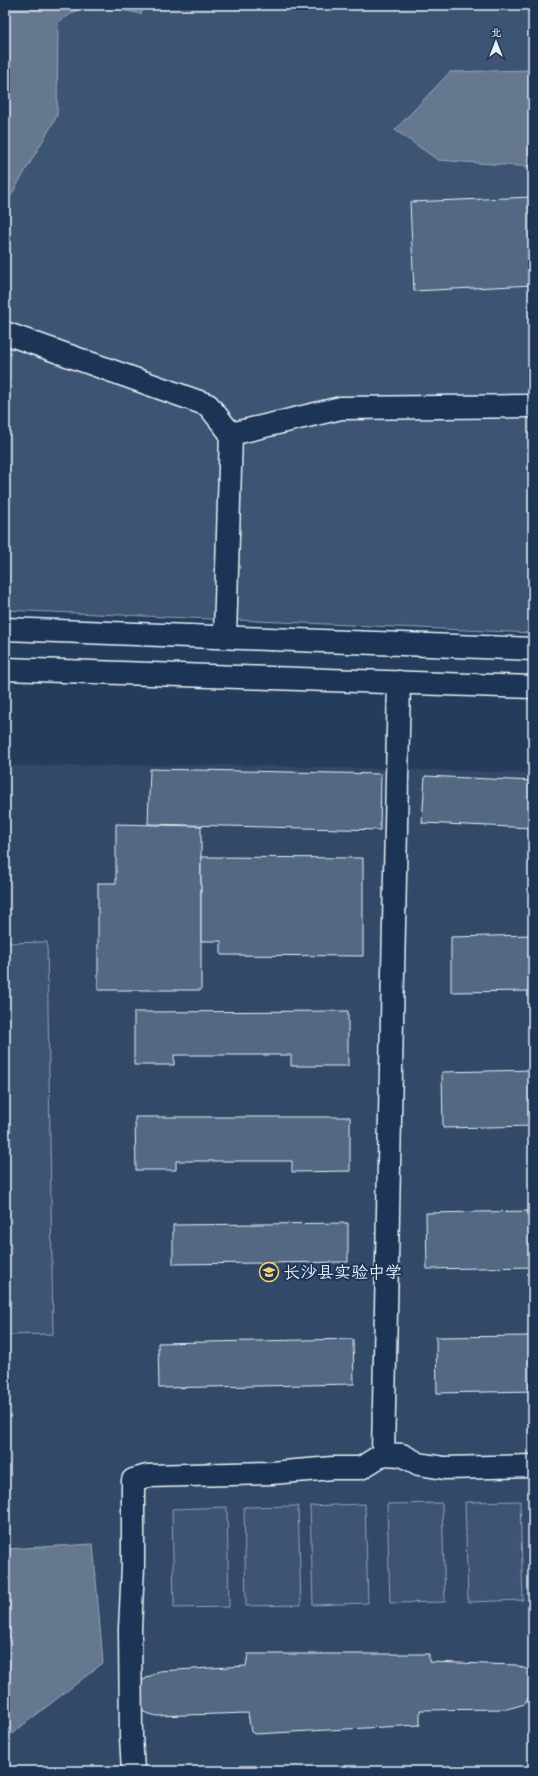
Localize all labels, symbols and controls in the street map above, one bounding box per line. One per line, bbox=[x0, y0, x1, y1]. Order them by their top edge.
north arrow bbox=[476, 22, 516, 62]
text: 北 bbox=[491, 26, 502, 39]
school or university icon: 长沙县实验中学 bbox=[258, 1261, 280, 1283]
place label: 长沙县实验中学 bbox=[283, 1262, 402, 1282]

